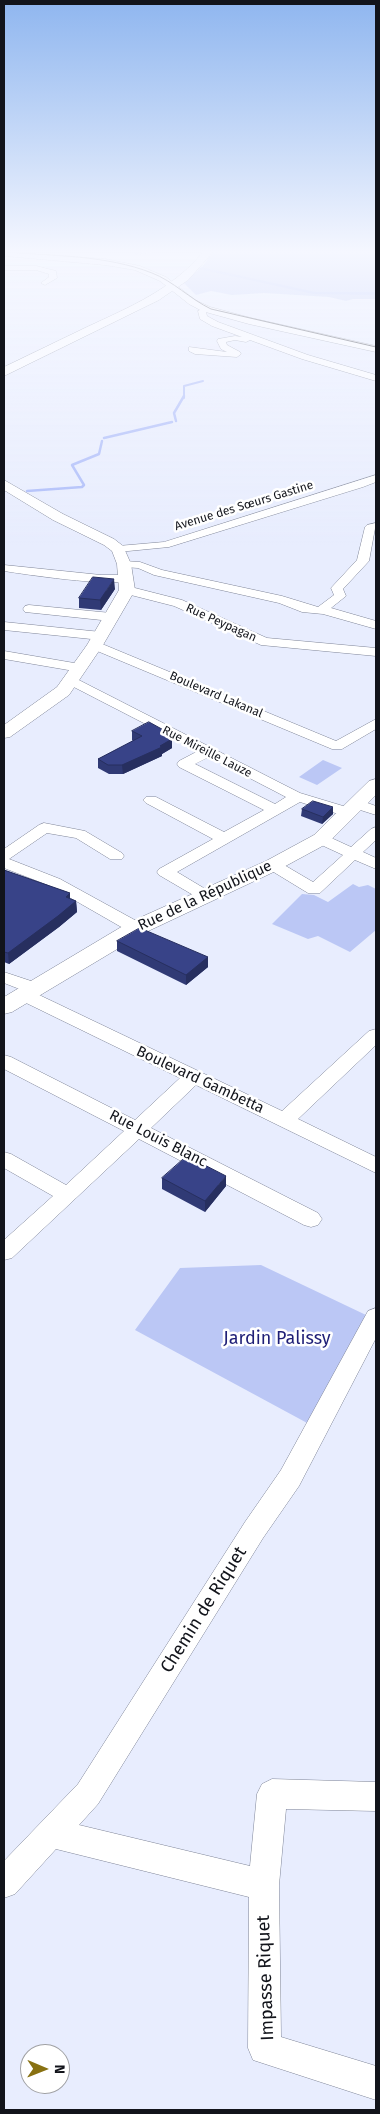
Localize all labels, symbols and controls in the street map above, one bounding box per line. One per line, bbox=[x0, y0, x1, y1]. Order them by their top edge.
street label: Avenue des Sœurs Gastine bbox=[173, 478, 315, 534]
street label: Rue Peypagan bbox=[183, 601, 259, 645]
street label: Boulevard Lakanal bbox=[167, 669, 265, 721]
street label: Rue Mireille Lauze bbox=[160, 723, 254, 781]
street label: Rue de la République bbox=[135, 857, 275, 935]
street label: Boulevard Gambetta bbox=[133, 1042, 267, 1118]
street label: Rue Louis Blanc bbox=[106, 1107, 210, 1171]
park label: Jardin Palissy bbox=[223, 1328, 331, 1350]
street label: Chemin de Riquet bbox=[156, 1543, 252, 1677]
street label: Impasse Riquet bbox=[253, 1915, 279, 2041]
north arrow bbox=[20, 2044, 70, 2094]
text: N bbox=[51, 2064, 68, 2074]

